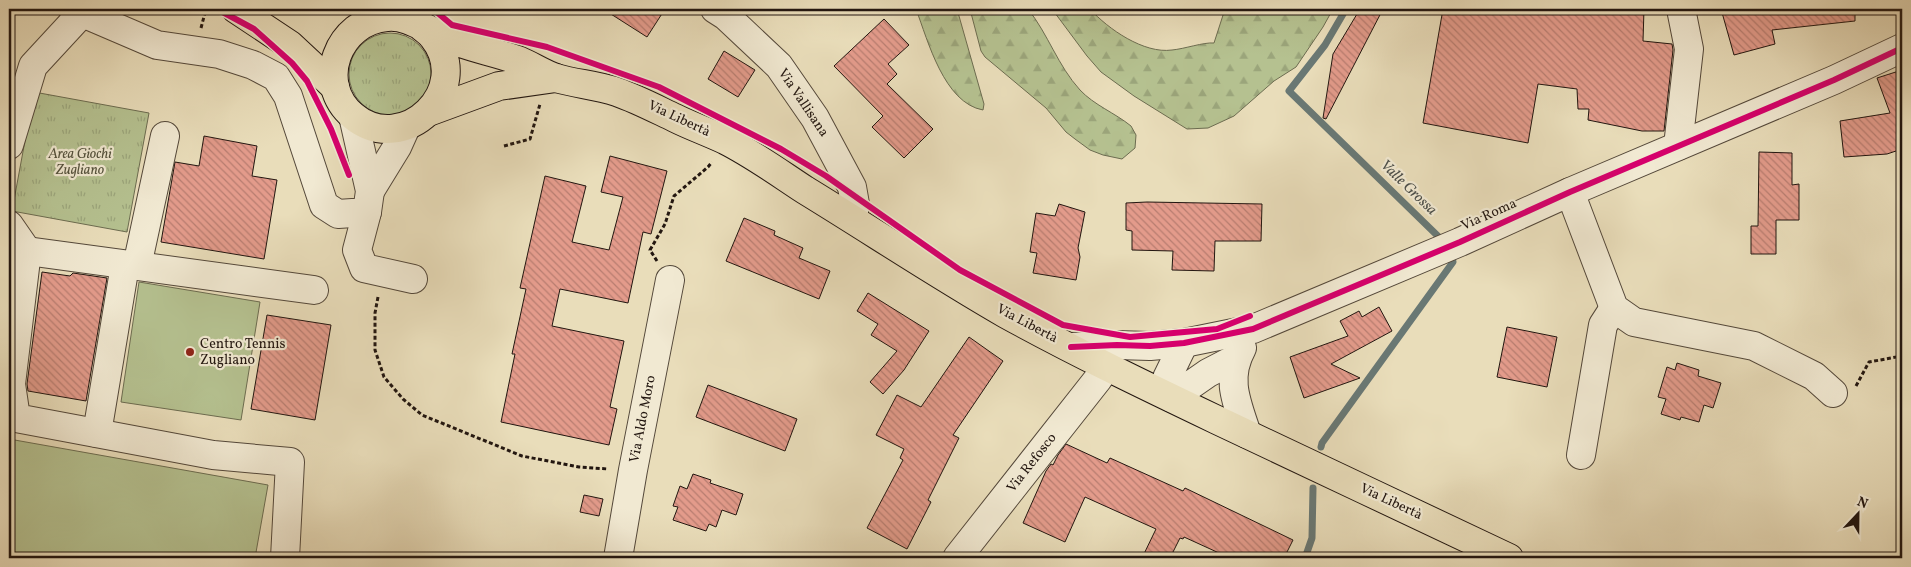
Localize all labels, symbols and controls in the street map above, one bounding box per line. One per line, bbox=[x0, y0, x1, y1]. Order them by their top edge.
street label: Via Vallisana bbox=[773, 65, 833, 141]
street label: Via Libertà bbox=[645, 96, 713, 142]
park label: Area Giochi Zugliano bbox=[47, 145, 112, 180]
water label: Valle Grossa bbox=[1375, 155, 1441, 221]
street label: Via Roma bbox=[1458, 194, 1520, 236]
street label: Via Libertà bbox=[993, 300, 1061, 348]
place label: Centro Tennis Zugliano bbox=[200, 335, 286, 370]
marker: Centro Tennis Zugliano bbox=[184, 346, 196, 358]
street label: Via Aldo Moro bbox=[625, 374, 661, 464]
street label: Via Refosco bbox=[1003, 429, 1061, 497]
street label: Via Libertà bbox=[1357, 479, 1425, 525]
north arrow bbox=[1834, 490, 1884, 540]
text: N bbox=[1854, 493, 1871, 514]

